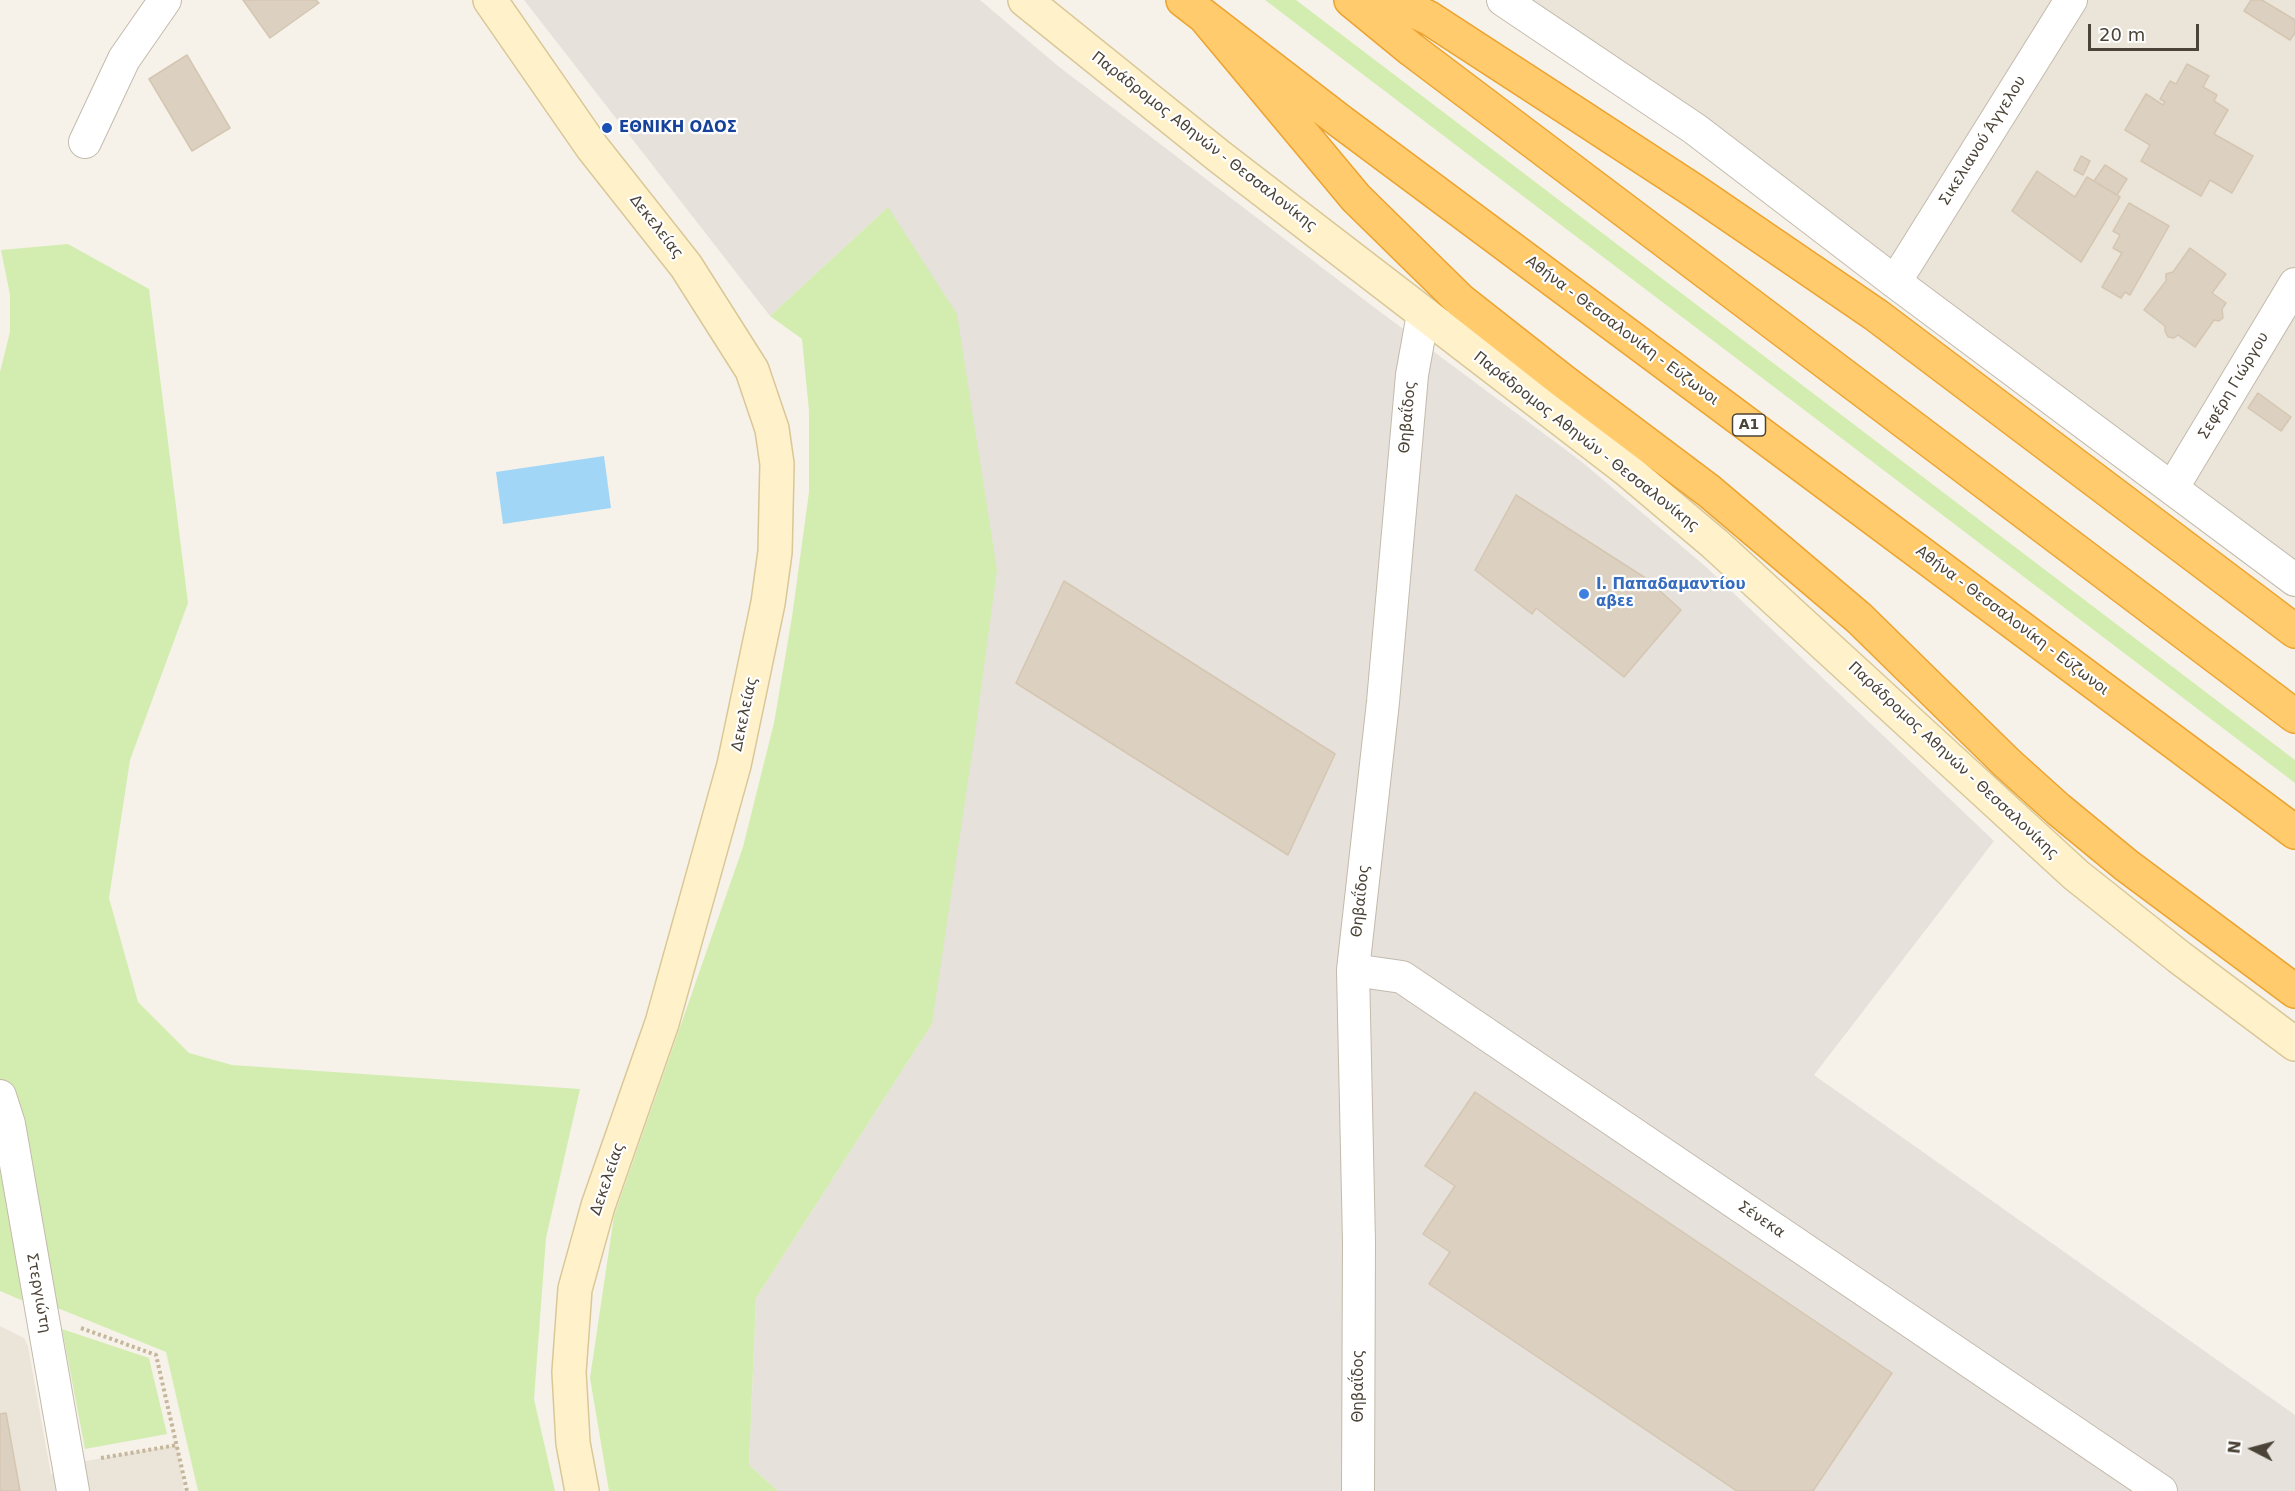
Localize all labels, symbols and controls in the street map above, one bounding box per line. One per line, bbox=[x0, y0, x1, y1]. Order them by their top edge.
scale bar bbox=[2091, 12, 2202, 50]
text: 20 m bbox=[2099, 24, 2145, 45]
street label: Παράδρομος Αθηνών - Θεσσαλονίκης bbox=[1088, 48, 1320, 236]
street label: Σικελιανού Άγγελου bbox=[1936, 73, 2030, 209]
place label: ΕΘΝΙΚΗ ΟΔΟΣ bbox=[619, 119, 737, 137]
marker: ΕΘΝΙΚΗ ΟΔΟΣ bbox=[600, 121, 614, 135]
street label: Δεκελείας bbox=[625, 191, 687, 263]
street label: Αθήνα - Θεσσαλονίκη - Εύζωνοι bbox=[1522, 252, 1722, 410]
street label: Σεφέρη Γιώργου bbox=[2195, 329, 2273, 443]
street label: Παράδρομος Αθηνών - Θεσσαλονίκης bbox=[1470, 348, 1702, 536]
street label: Θηβαΐδος bbox=[1396, 380, 1420, 454]
road number: Α1 bbox=[1732, 414, 1766, 436]
street label: Αθήνα - Θεσσαλονίκη - Εύζωνοι bbox=[1912, 542, 2112, 700]
place label: Ι. Παπαδαμαντίου αβεε bbox=[1596, 576, 1746, 611]
marker: Ι. Παπαδαμαντίου αβεε bbox=[1577, 587, 1591, 601]
street label: Παράδρομος Αθηνών - Θεσσαλονίκης bbox=[1844, 658, 2062, 864]
street label: Δεκελείας bbox=[728, 675, 762, 753]
street label: Θηβαΐδος bbox=[1348, 864, 1374, 938]
street label: Δεκελείας bbox=[587, 1140, 629, 1218]
street label: Σένεκα bbox=[1734, 1198, 1788, 1242]
street label: Στεργιώτη bbox=[22, 1251, 54, 1335]
street label: Θηβαΐδος bbox=[1350, 1349, 1368, 1423]
north arrow bbox=[2223, 1419, 2283, 1479]
text: N bbox=[2224, 1439, 2245, 1455]

